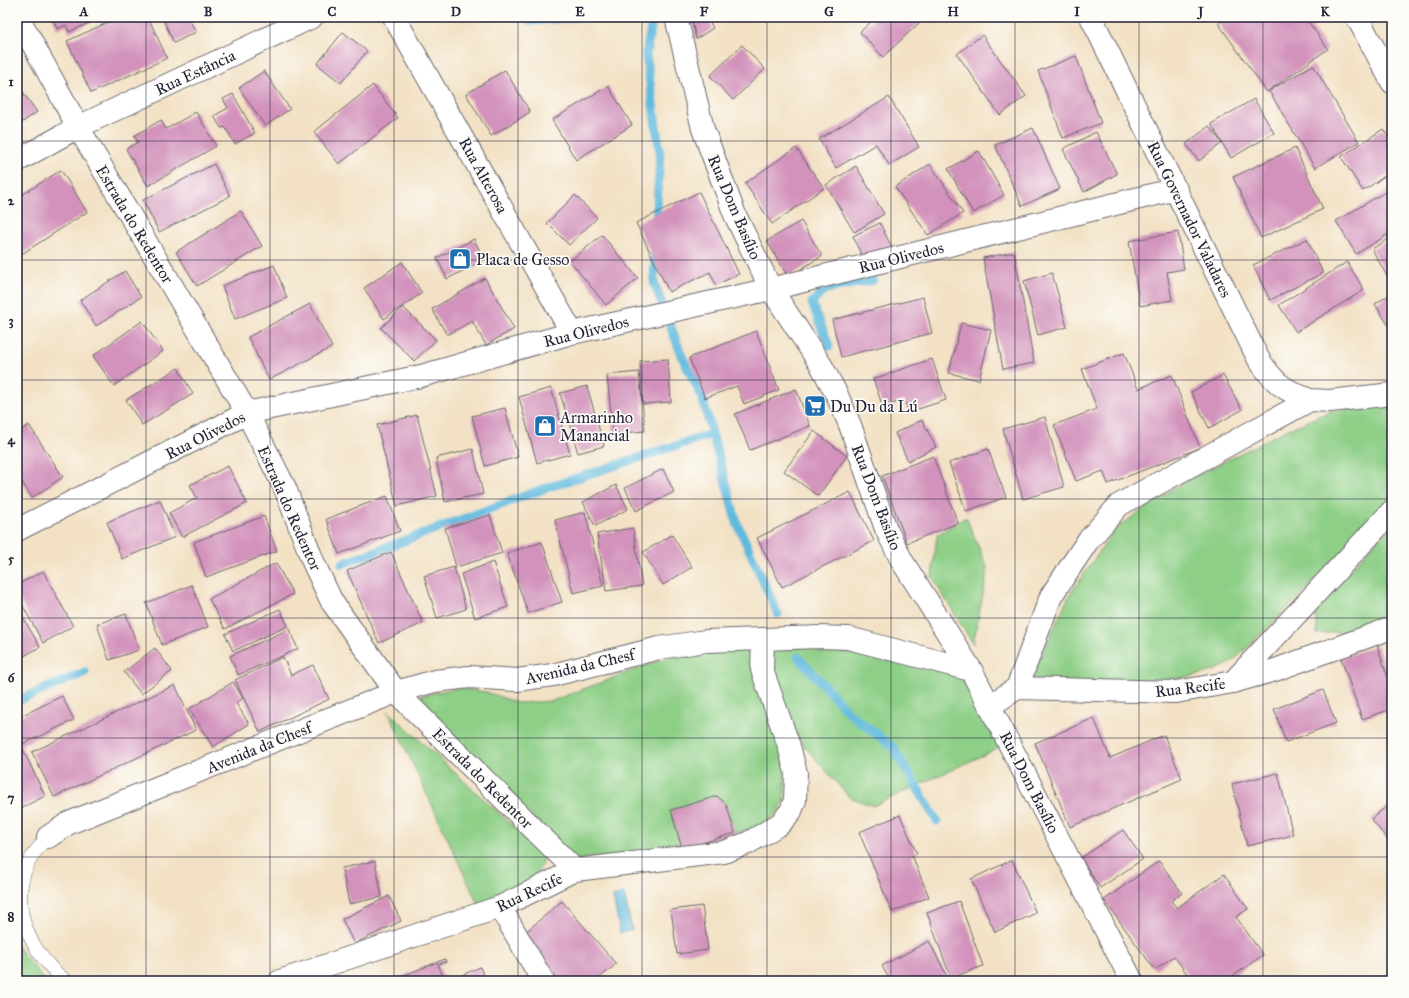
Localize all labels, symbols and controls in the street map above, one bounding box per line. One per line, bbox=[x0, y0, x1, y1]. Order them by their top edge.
text: A bbox=[79, 4, 89, 20]
text: B bbox=[204, 4, 213, 20]
text: C bbox=[328, 4, 337, 20]
text: D bbox=[451, 4, 461, 20]
text: E bbox=[575, 4, 585, 20]
text: F bbox=[700, 4, 709, 20]
text: G bbox=[824, 4, 834, 20]
text: H bbox=[947, 4, 959, 20]
text: I bbox=[1074, 4, 1080, 20]
text: J bbox=[1196, 4, 1204, 20]
text: K bbox=[1320, 4, 1330, 20]
street label: Rua Estância bbox=[152, 46, 238, 99]
text: 1 bbox=[8, 74, 14, 90]
street label: Rua Alterosa bbox=[455, 134, 512, 217]
street label: Rua Governador Valadares bbox=[1143, 138, 1236, 301]
street label: Rua Dom Basílio bbox=[704, 152, 765, 262]
street label: Estrada do Redentor bbox=[92, 162, 177, 287]
text: 2 bbox=[8, 193, 15, 209]
street label: Rua Olivedos bbox=[857, 238, 946, 277]
shop icon: Placa de Gesso bbox=[447, 246, 473, 272]
place label: Placa de Gesso bbox=[476, 250, 570, 269]
street label: Rua Olivedos bbox=[542, 312, 631, 351]
text: 3 bbox=[8, 313, 14, 329]
supermarket icon: Du Du da Lú bbox=[802, 393, 828, 419]
place label: Du Du da Lú bbox=[830, 397, 918, 416]
street label: Rua Olivedos bbox=[162, 407, 248, 464]
place label: Armarinho Manancial bbox=[559, 408, 633, 445]
shop icon: Armarinho Manancial bbox=[532, 413, 558, 439]
text: 4 bbox=[7, 432, 15, 448]
street label: Rua Dom Basílio bbox=[848, 442, 905, 553]
street label: Estrada do Redentor bbox=[254, 443, 326, 574]
text: 5 bbox=[8, 551, 15, 567]
street label: Avenida da Chesf bbox=[523, 644, 639, 688]
text: 6 bbox=[8, 670, 16, 686]
street label: Rua Recife bbox=[1154, 674, 1227, 701]
street label: Avenida da Chesf bbox=[203, 717, 317, 778]
street label: Estrada do Redentor bbox=[428, 724, 537, 833]
street label: Rua Dom Basílio bbox=[996, 728, 1063, 836]
text: 7 bbox=[8, 790, 15, 806]
street label: Rua Recife bbox=[493, 869, 566, 916]
text: 8 bbox=[8, 909, 15, 925]

